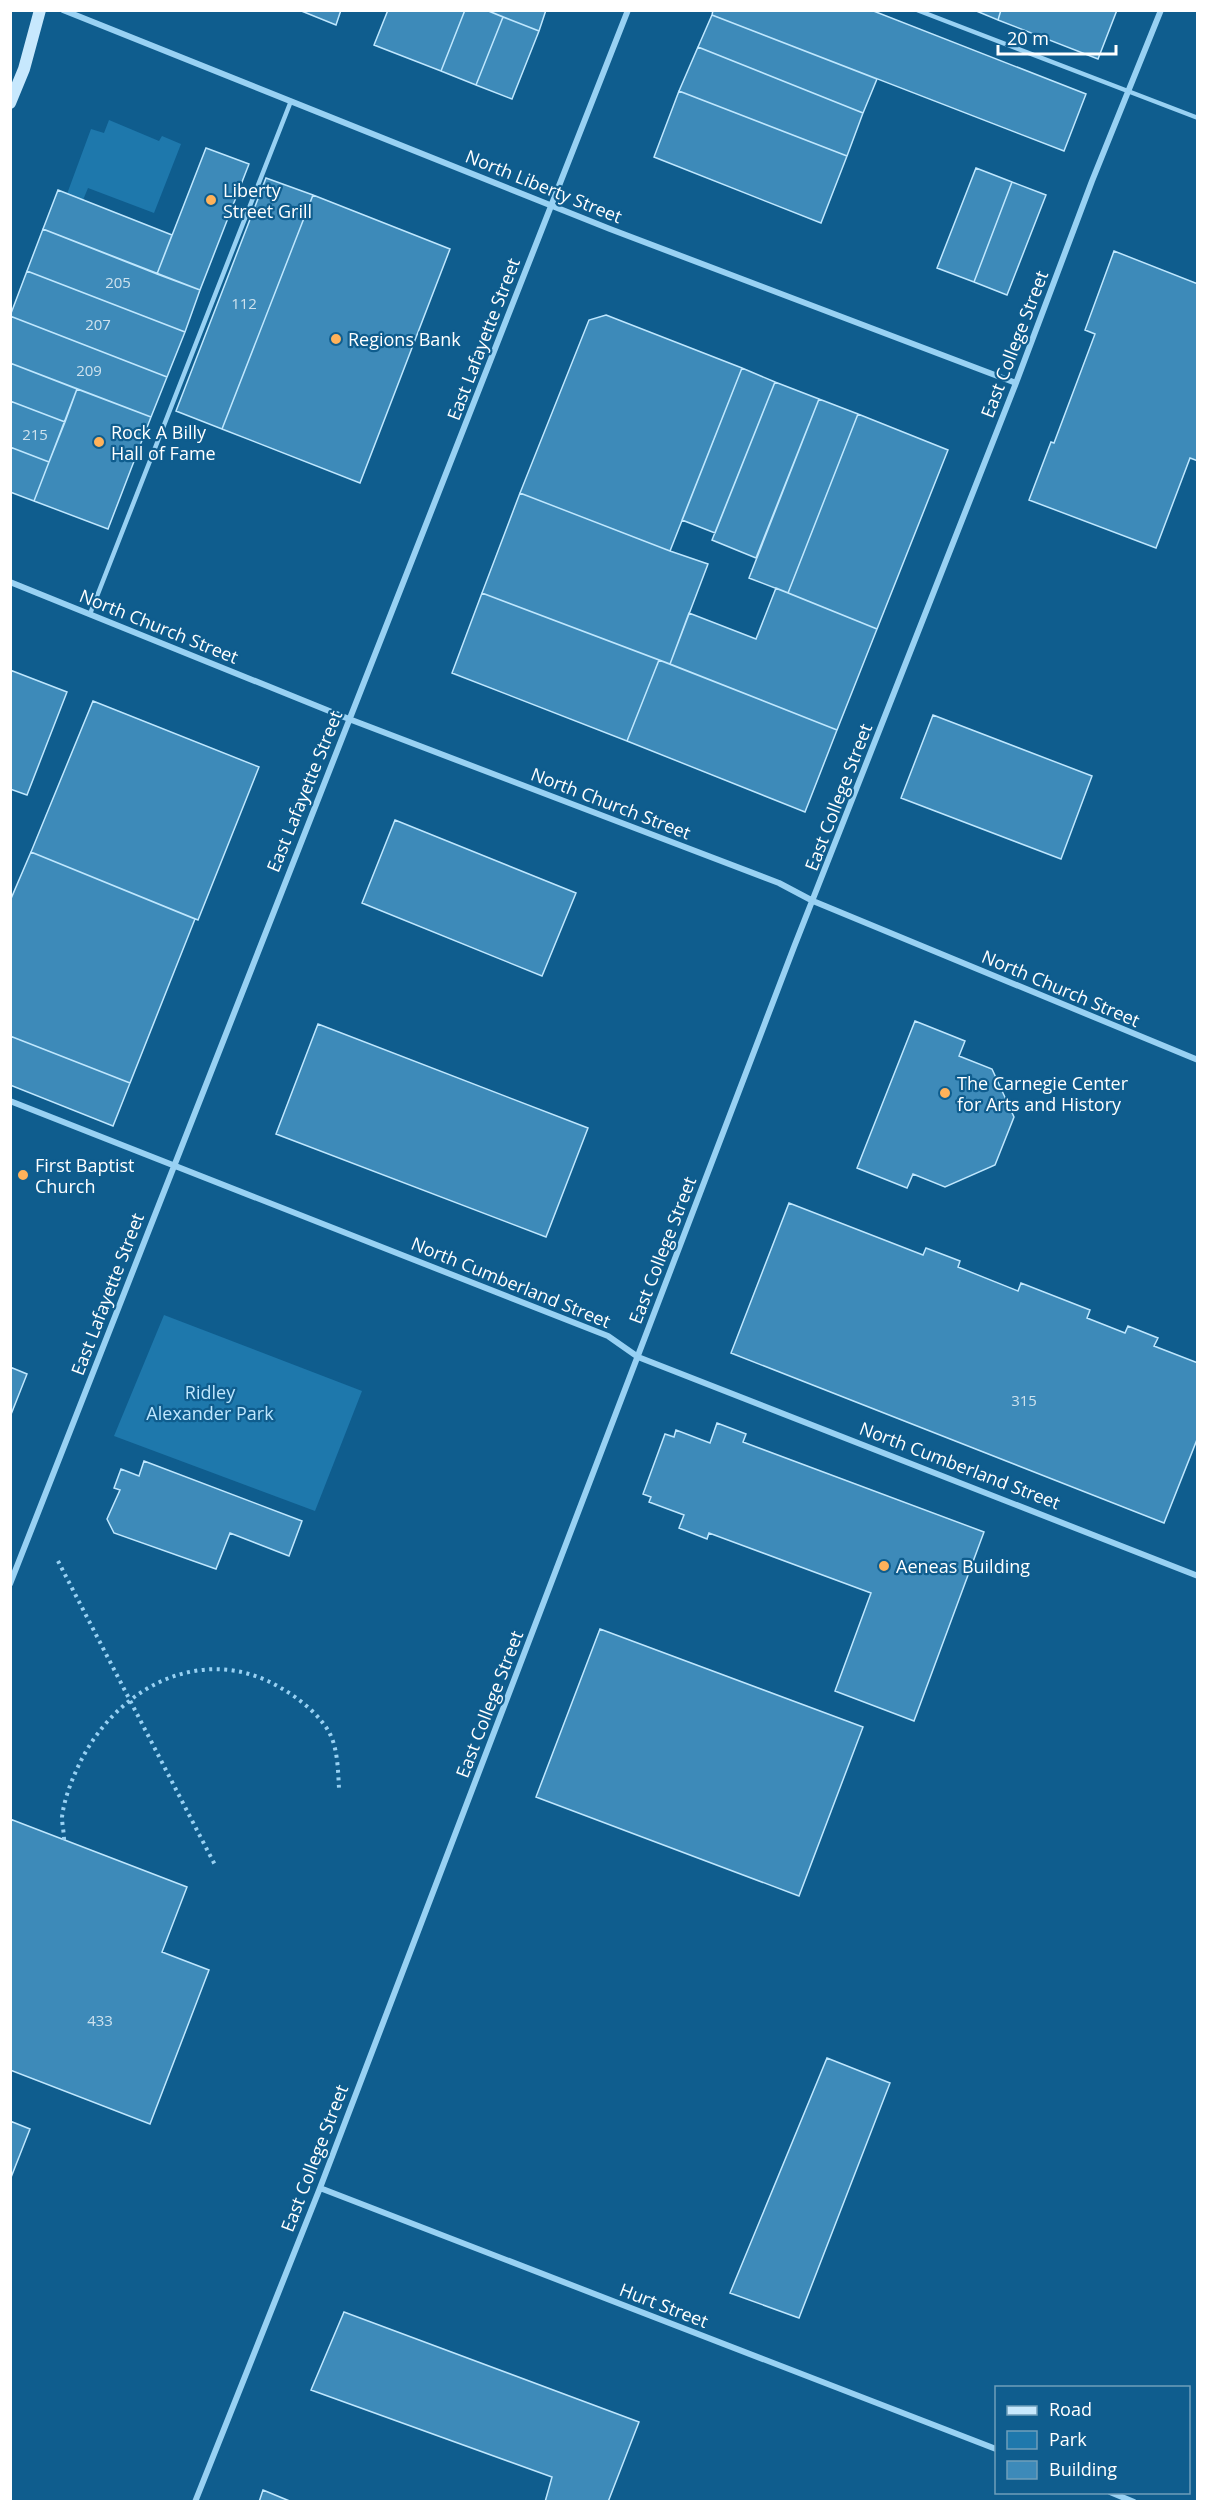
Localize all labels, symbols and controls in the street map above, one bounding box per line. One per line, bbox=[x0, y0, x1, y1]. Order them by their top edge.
scale bar bbox=[998, 18, 1116, 56]
text: 20 m bbox=[1007, 26, 1049, 50]
street label: North Liberty Street bbox=[462, 144, 626, 228]
place label: Liberty Street Grill bbox=[223, 178, 312, 223]
marker: Liberty Street Grill bbox=[204, 193, 218, 207]
street label: East Lafayette Street bbox=[441, 254, 525, 424]
street label: East College Street bbox=[975, 267, 1053, 421]
house number: 205 bbox=[105, 272, 131, 292]
house number: 112 bbox=[231, 293, 257, 313]
house number: 207 bbox=[85, 314, 111, 334]
place label: Regions Bank bbox=[348, 327, 461, 351]
marker: Regions Bank bbox=[329, 332, 343, 346]
house number: 209 bbox=[76, 360, 102, 380]
place label: Rock A Billy Hall of Fame bbox=[111, 420, 216, 465]
house number: 215 bbox=[22, 424, 48, 444]
marker: Rock A Billy Hall of Fame bbox=[92, 435, 106, 449]
street label: North Church Street bbox=[76, 583, 242, 669]
street label: East Lafayette Street bbox=[261, 707, 347, 875]
street label: East College Street bbox=[799, 720, 877, 874]
street label: North Church Street bbox=[528, 761, 694, 845]
street label: North Church Street bbox=[978, 944, 1144, 1032]
place label: The Carnegie Center for Arts and History bbox=[957, 1071, 1129, 1116]
marker: The Carnegie Center for Arts and History bbox=[938, 1086, 952, 1100]
place label: First Baptist Church bbox=[35, 1153, 134, 1198]
marker: First Baptist Church bbox=[16, 1168, 30, 1182]
street label: East College Street bbox=[623, 1173, 701, 1327]
street label: East Lafayette Street bbox=[65, 1209, 149, 1379]
street label: North Cumberland Street bbox=[408, 1231, 614, 1333]
park label: Ridley Alexander Park bbox=[146, 1380, 274, 1425]
house number: 315 bbox=[1011, 1390, 1037, 1410]
street label: North Cumberland Street bbox=[856, 1416, 1064, 1514]
place label: Aeneas Building bbox=[896, 1554, 1030, 1578]
marker: Aeneas Building bbox=[877, 1559, 891, 1573]
street label: East College Street bbox=[450, 1627, 528, 1781]
house number: 433 bbox=[87, 2010, 113, 2030]
street label: East College Street bbox=[275, 2081, 353, 2235]
street label: Hurt Street bbox=[616, 2277, 712, 2333]
legend bbox=[995, 2386, 1190, 2494]
text: Road bbox=[1049, 2397, 1092, 2421]
text: Park bbox=[1049, 2427, 1087, 2451]
text: Building bbox=[1049, 2457, 1117, 2481]

